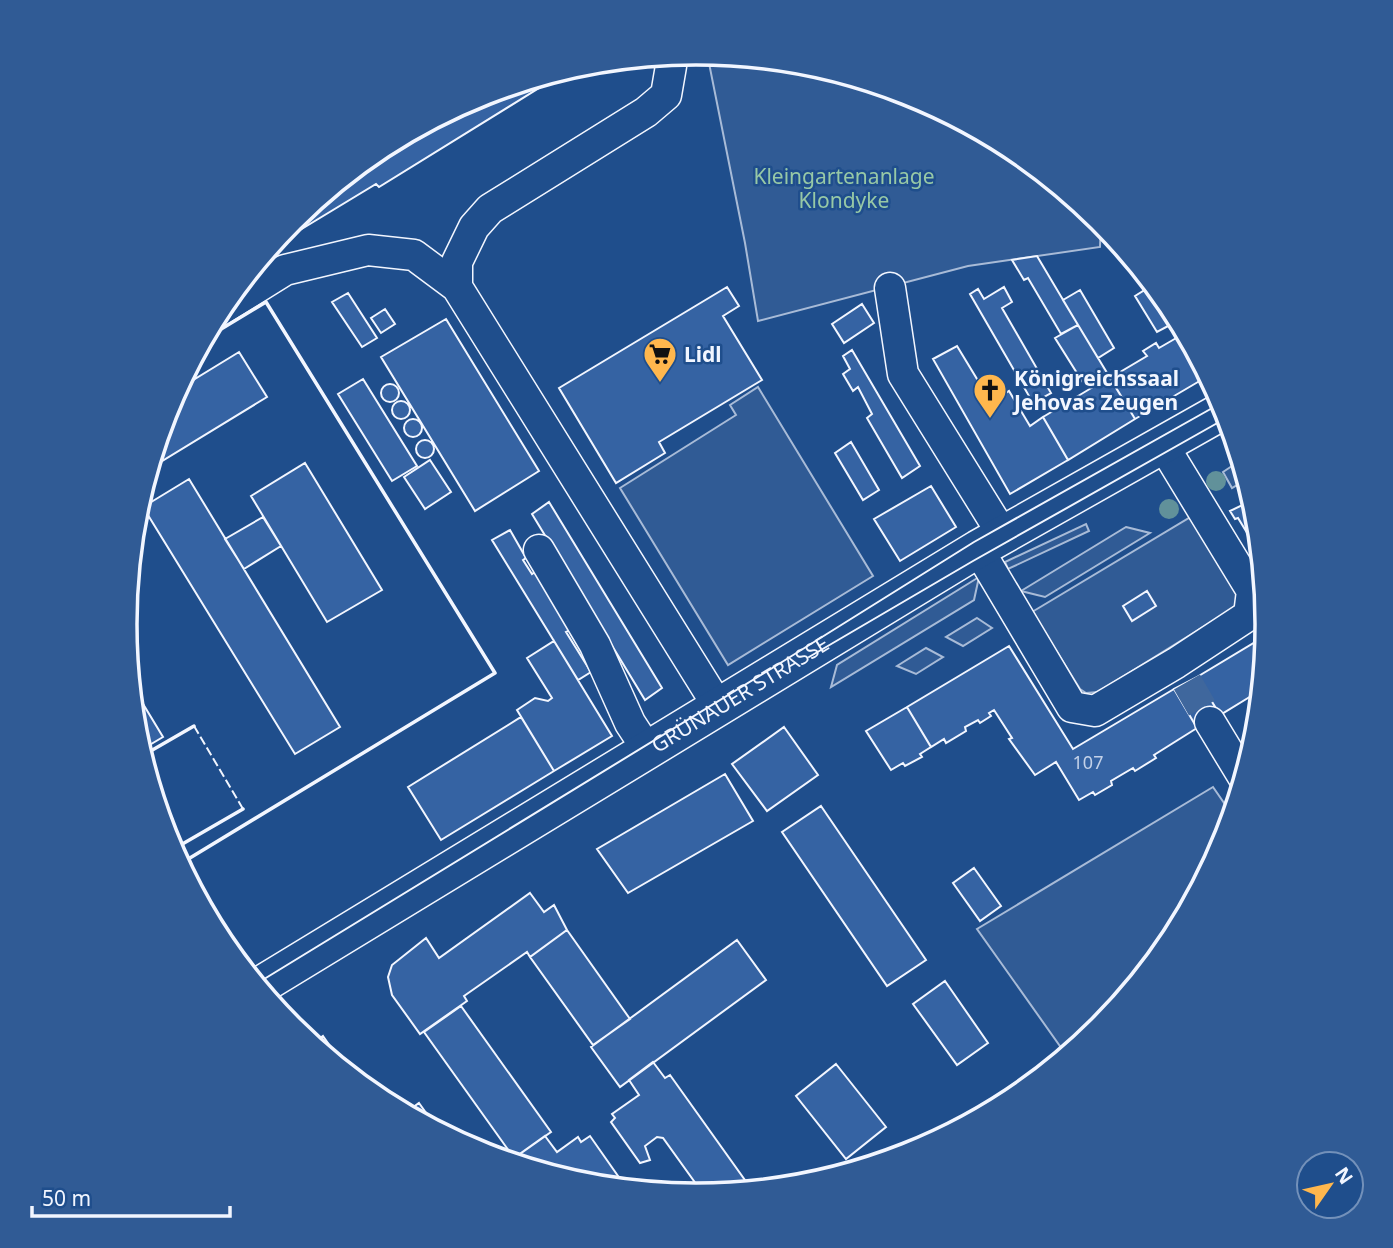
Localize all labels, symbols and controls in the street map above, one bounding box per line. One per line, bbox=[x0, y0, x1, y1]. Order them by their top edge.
park label: Kleingartenanlage Klondyke bbox=[753, 162, 935, 214]
supermarket icon: Lidl bbox=[641, 335, 679, 384]
place label: Lidl bbox=[684, 340, 722, 368]
place label: Königreichssaal Jehovas Zeugen bbox=[1012, 364, 1179, 416]
church icon: Königreichssaal Jehovas Zeugen bbox=[971, 371, 1009, 420]
street label: GRÜNAUER STRASSE bbox=[646, 629, 834, 759]
house number: 107 bbox=[1073, 750, 1103, 774]
north arrow bbox=[1295, 1150, 1365, 1220]
text: N bbox=[1329, 1162, 1359, 1189]
scale bar bbox=[32, 1174, 229, 1218]
text: 50 m bbox=[42, 1184, 91, 1212]

